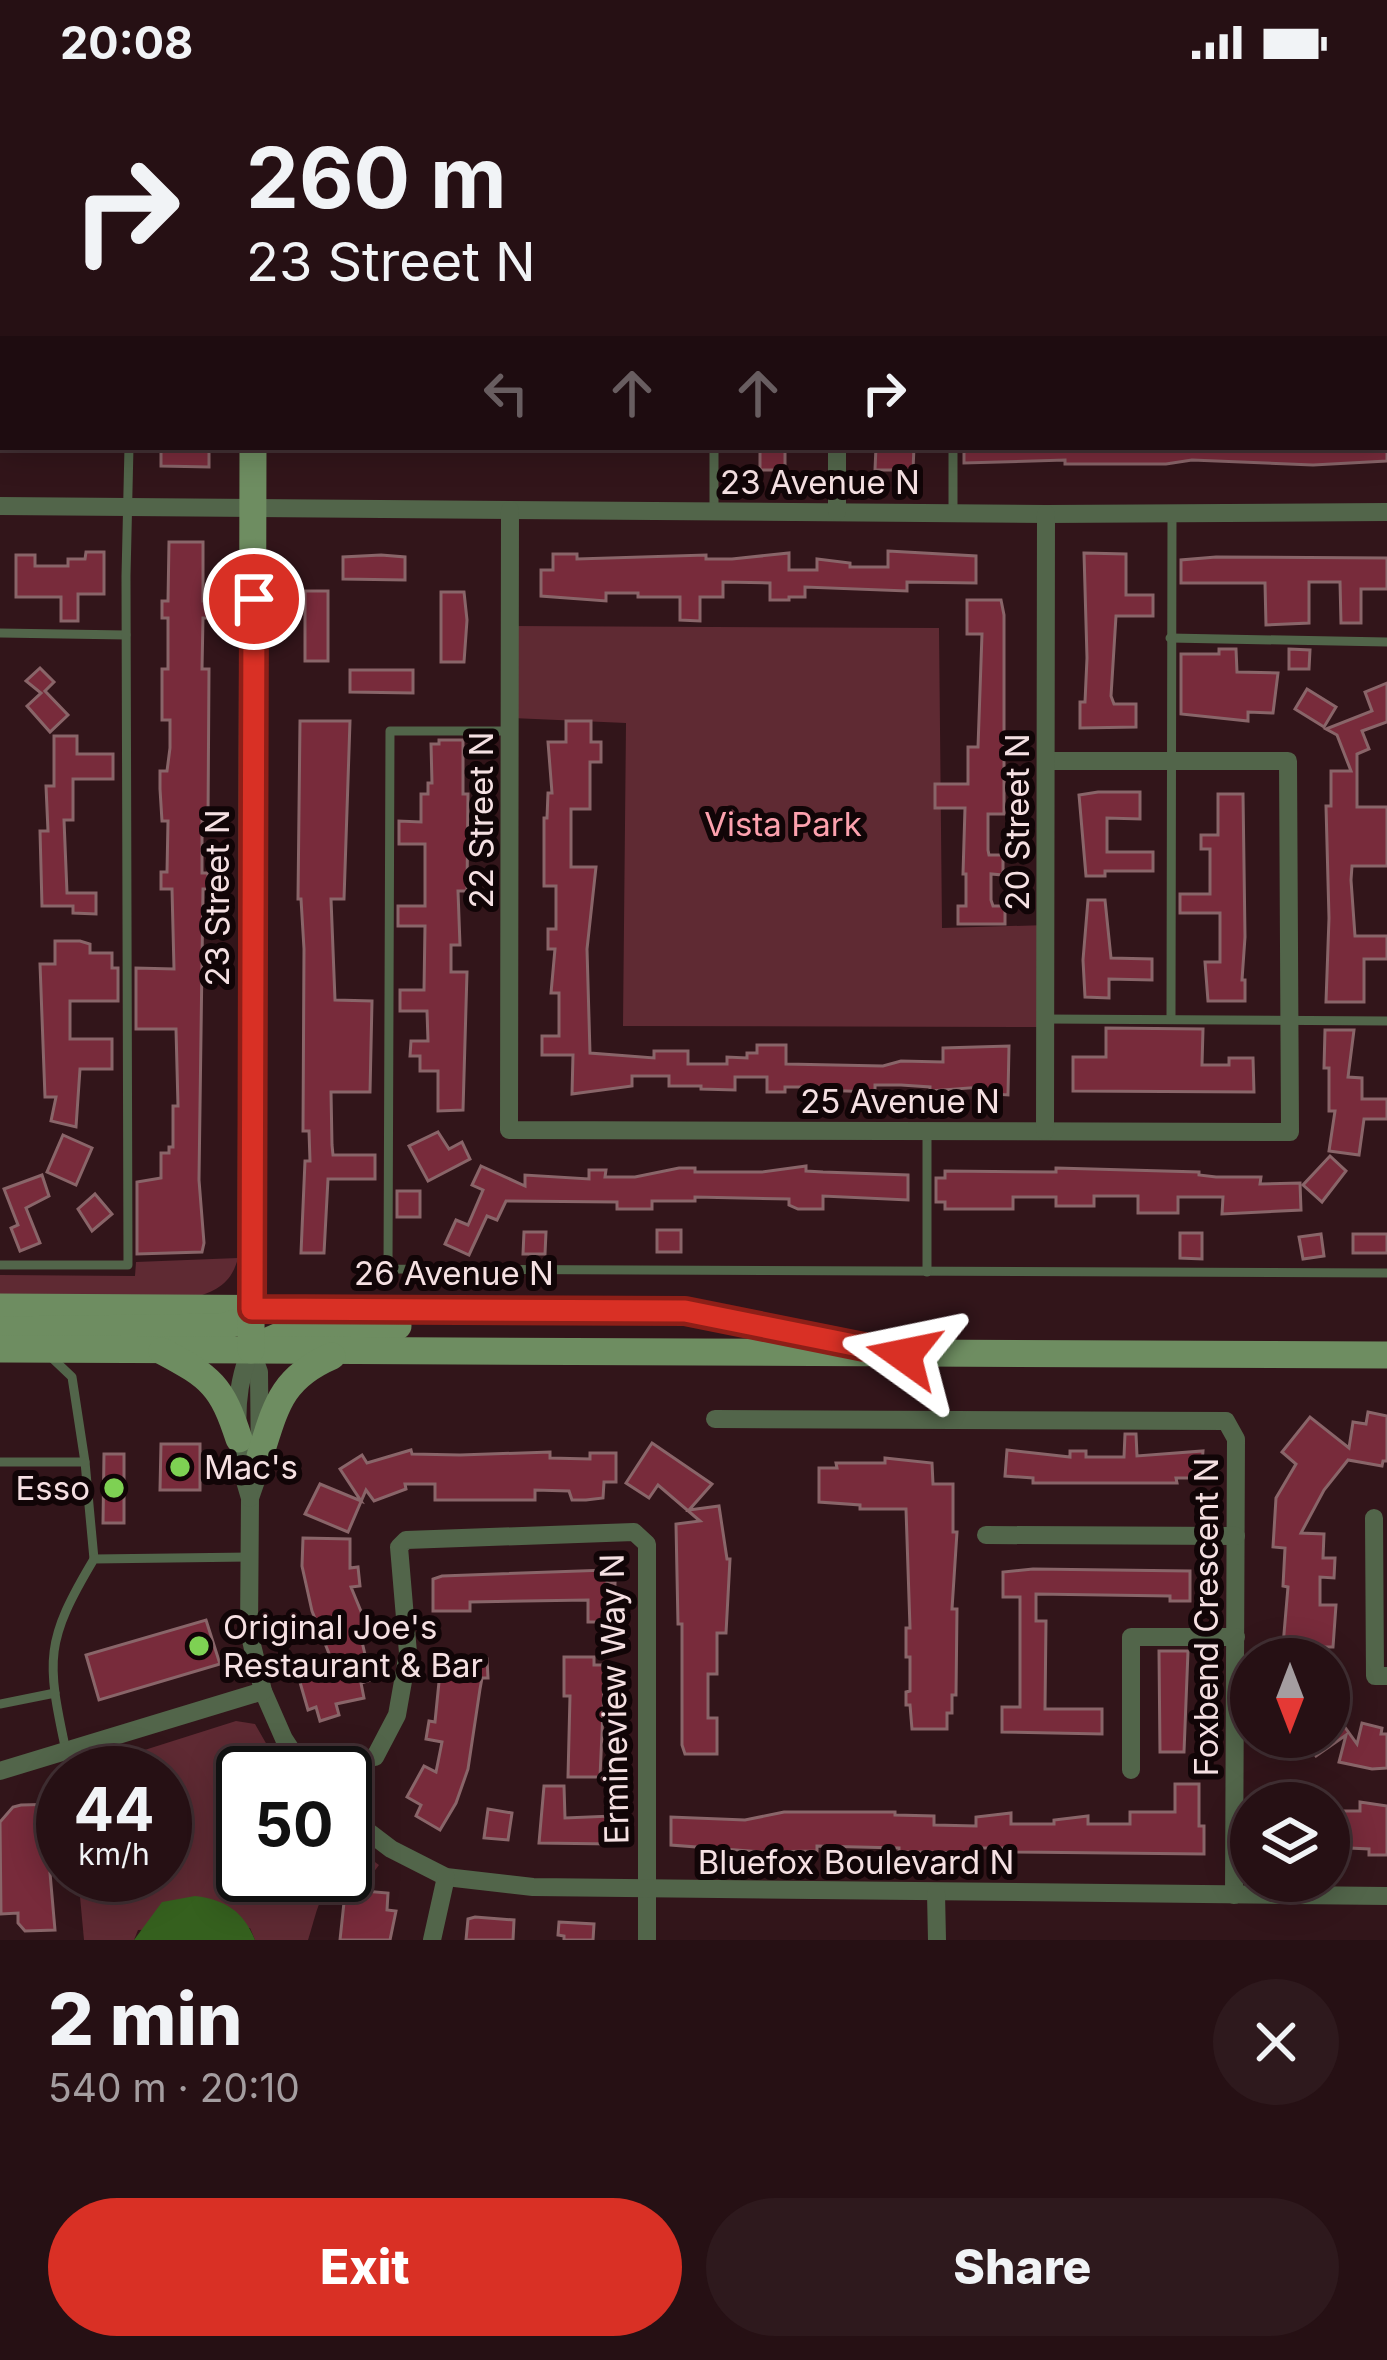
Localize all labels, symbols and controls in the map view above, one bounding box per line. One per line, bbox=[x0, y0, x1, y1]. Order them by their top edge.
text: 20:08 bbox=[60, 15, 193, 70]
text: 260 m bbox=[246, 127, 507, 228]
icon: right bbox=[48, 132, 204, 288]
text: 23 Street N bbox=[246, 229, 536, 294]
icon: left bbox=[473, 360, 539, 426]
icon: ahead bbox=[599, 360, 665, 426]
icon: ahead bbox=[725, 360, 791, 426]
icon: right bbox=[851, 360, 917, 426]
street label: 23 Avenue N bbox=[720, 462, 920, 502]
pin bbox=[203, 548, 305, 650]
icon: arrive bbox=[221, 566, 287, 632]
street label: 22 Street N bbox=[461, 732, 501, 908]
street label: 20 Street N bbox=[997, 733, 1037, 911]
park label: Vista Park bbox=[704, 804, 862, 844]
street label: 23 Street N bbox=[197, 809, 237, 987]
street label: 25 Avenue N bbox=[800, 1081, 1000, 1121]
street label: 26 Avenue N bbox=[354, 1253, 554, 1293]
position arrow bbox=[841, 1292, 967, 1418]
place label: Mac's bbox=[204, 1447, 298, 1487]
marker: Mac's bbox=[167, 1454, 193, 1480]
street label: Foxbend Crescent N bbox=[1186, 1458, 1226, 1776]
place label: Esso bbox=[16, 1468, 90, 1508]
marker: Esso bbox=[101, 1475, 127, 1501]
street label: Ermineview Way N bbox=[591, 1553, 637, 1845]
place label: Original Joe's Restaurant & Bar bbox=[223, 1607, 483, 1685]
marker: Original Joe's Restaurant & Bar bbox=[186, 1633, 212, 1659]
north arrow bbox=[1230, 1638, 1350, 1758]
map controls bbox=[1230, 1638, 1350, 1902]
speed limit sign: 50 bbox=[216, 1746, 372, 1902]
text: 44 bbox=[73, 1773, 155, 1845]
button: layers bbox=[1230, 1782, 1350, 1902]
text: km/h bbox=[78, 1836, 150, 1872]
street label: Bluefox Boulevard N bbox=[698, 1842, 1014, 1882]
text: 2 min bbox=[48, 1975, 243, 2062]
button: close bbox=[1213, 1979, 1339, 2105]
text: 540 m · 20:10 bbox=[48, 2064, 300, 2111]
button: Exit bbox=[48, 2198, 682, 2336]
button: Share bbox=[706, 2198, 1339, 2336]

